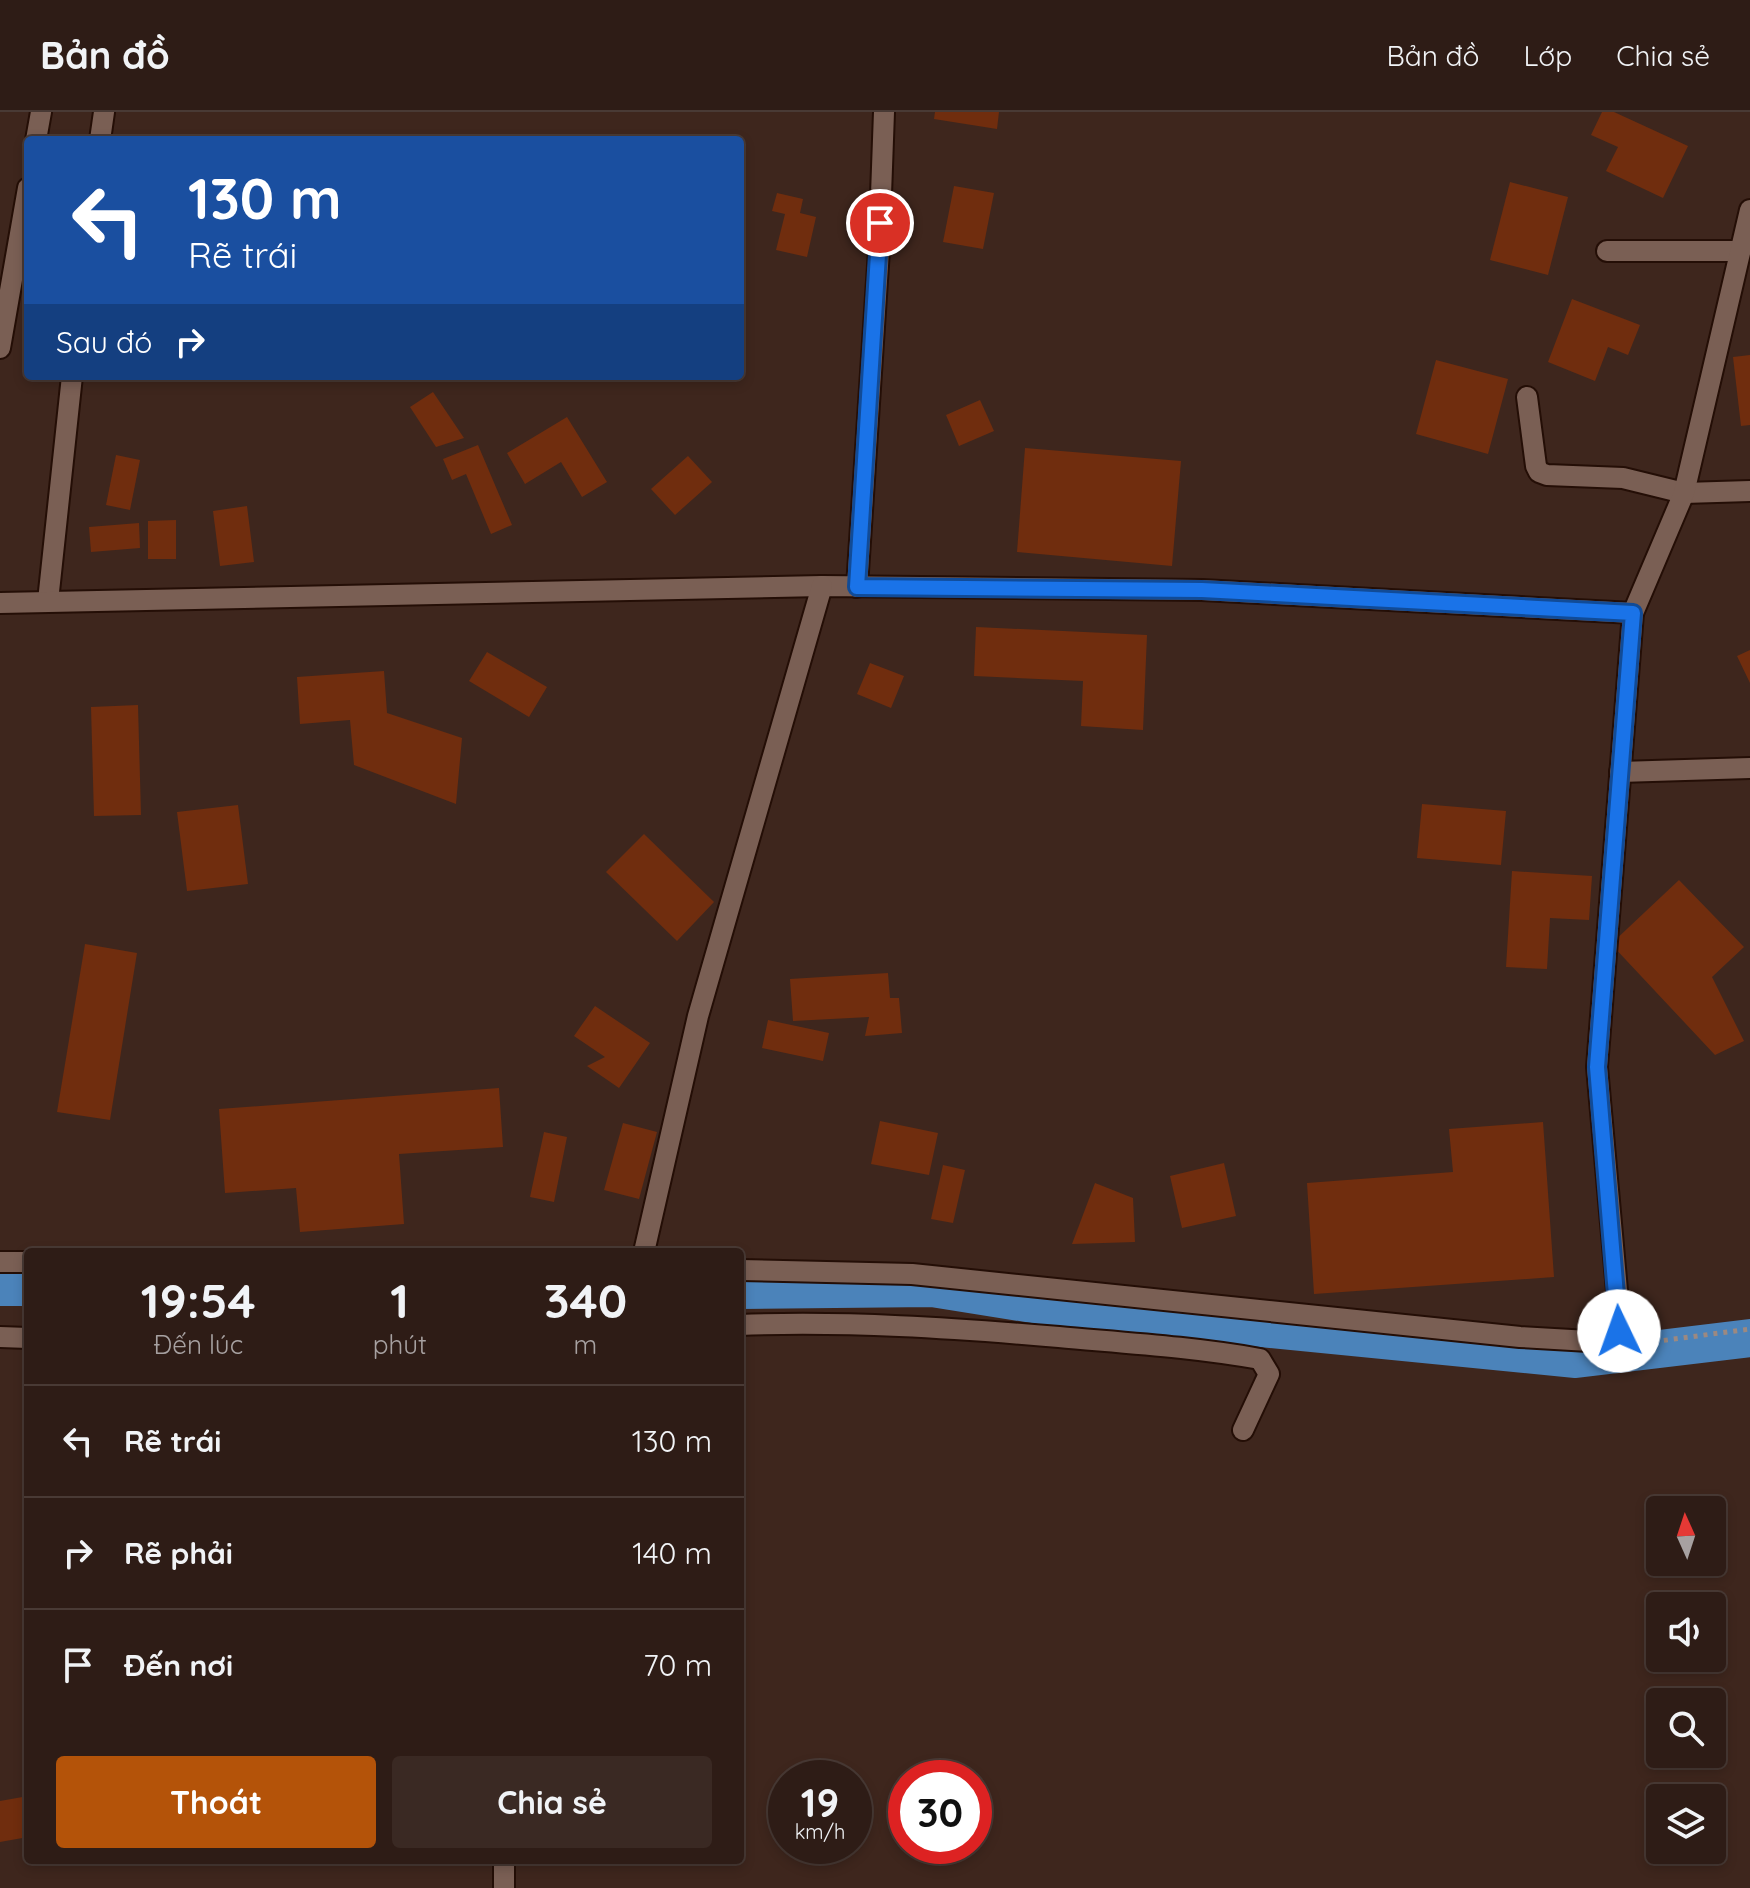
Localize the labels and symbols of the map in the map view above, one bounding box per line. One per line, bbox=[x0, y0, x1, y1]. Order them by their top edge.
pin bbox=[846, 189, 914, 257]
position arrow bbox=[1577, 1289, 1661, 1373]
north arrow bbox=[1646, 1496, 1726, 1576]
speed limit sign: 30 bbox=[888, 1760, 992, 1864]

